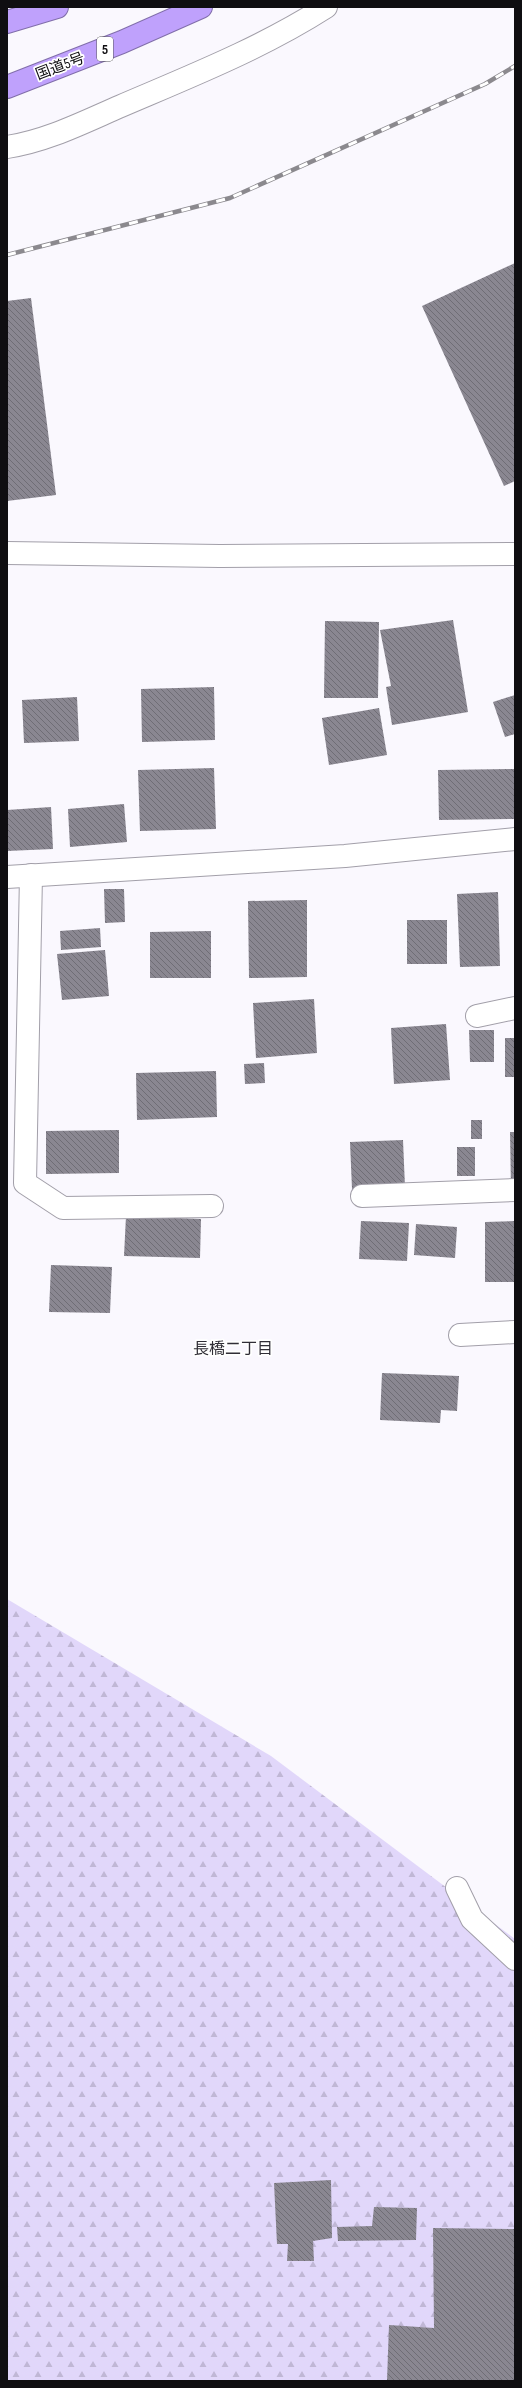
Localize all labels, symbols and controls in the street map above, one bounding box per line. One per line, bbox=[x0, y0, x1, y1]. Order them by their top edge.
road number: 5 bbox=[97, 37, 113, 61]
street label: 国道5号 bbox=[33, 48, 87, 84]
district label: 長橋二丁目 bbox=[193, 1340, 273, 1359]

